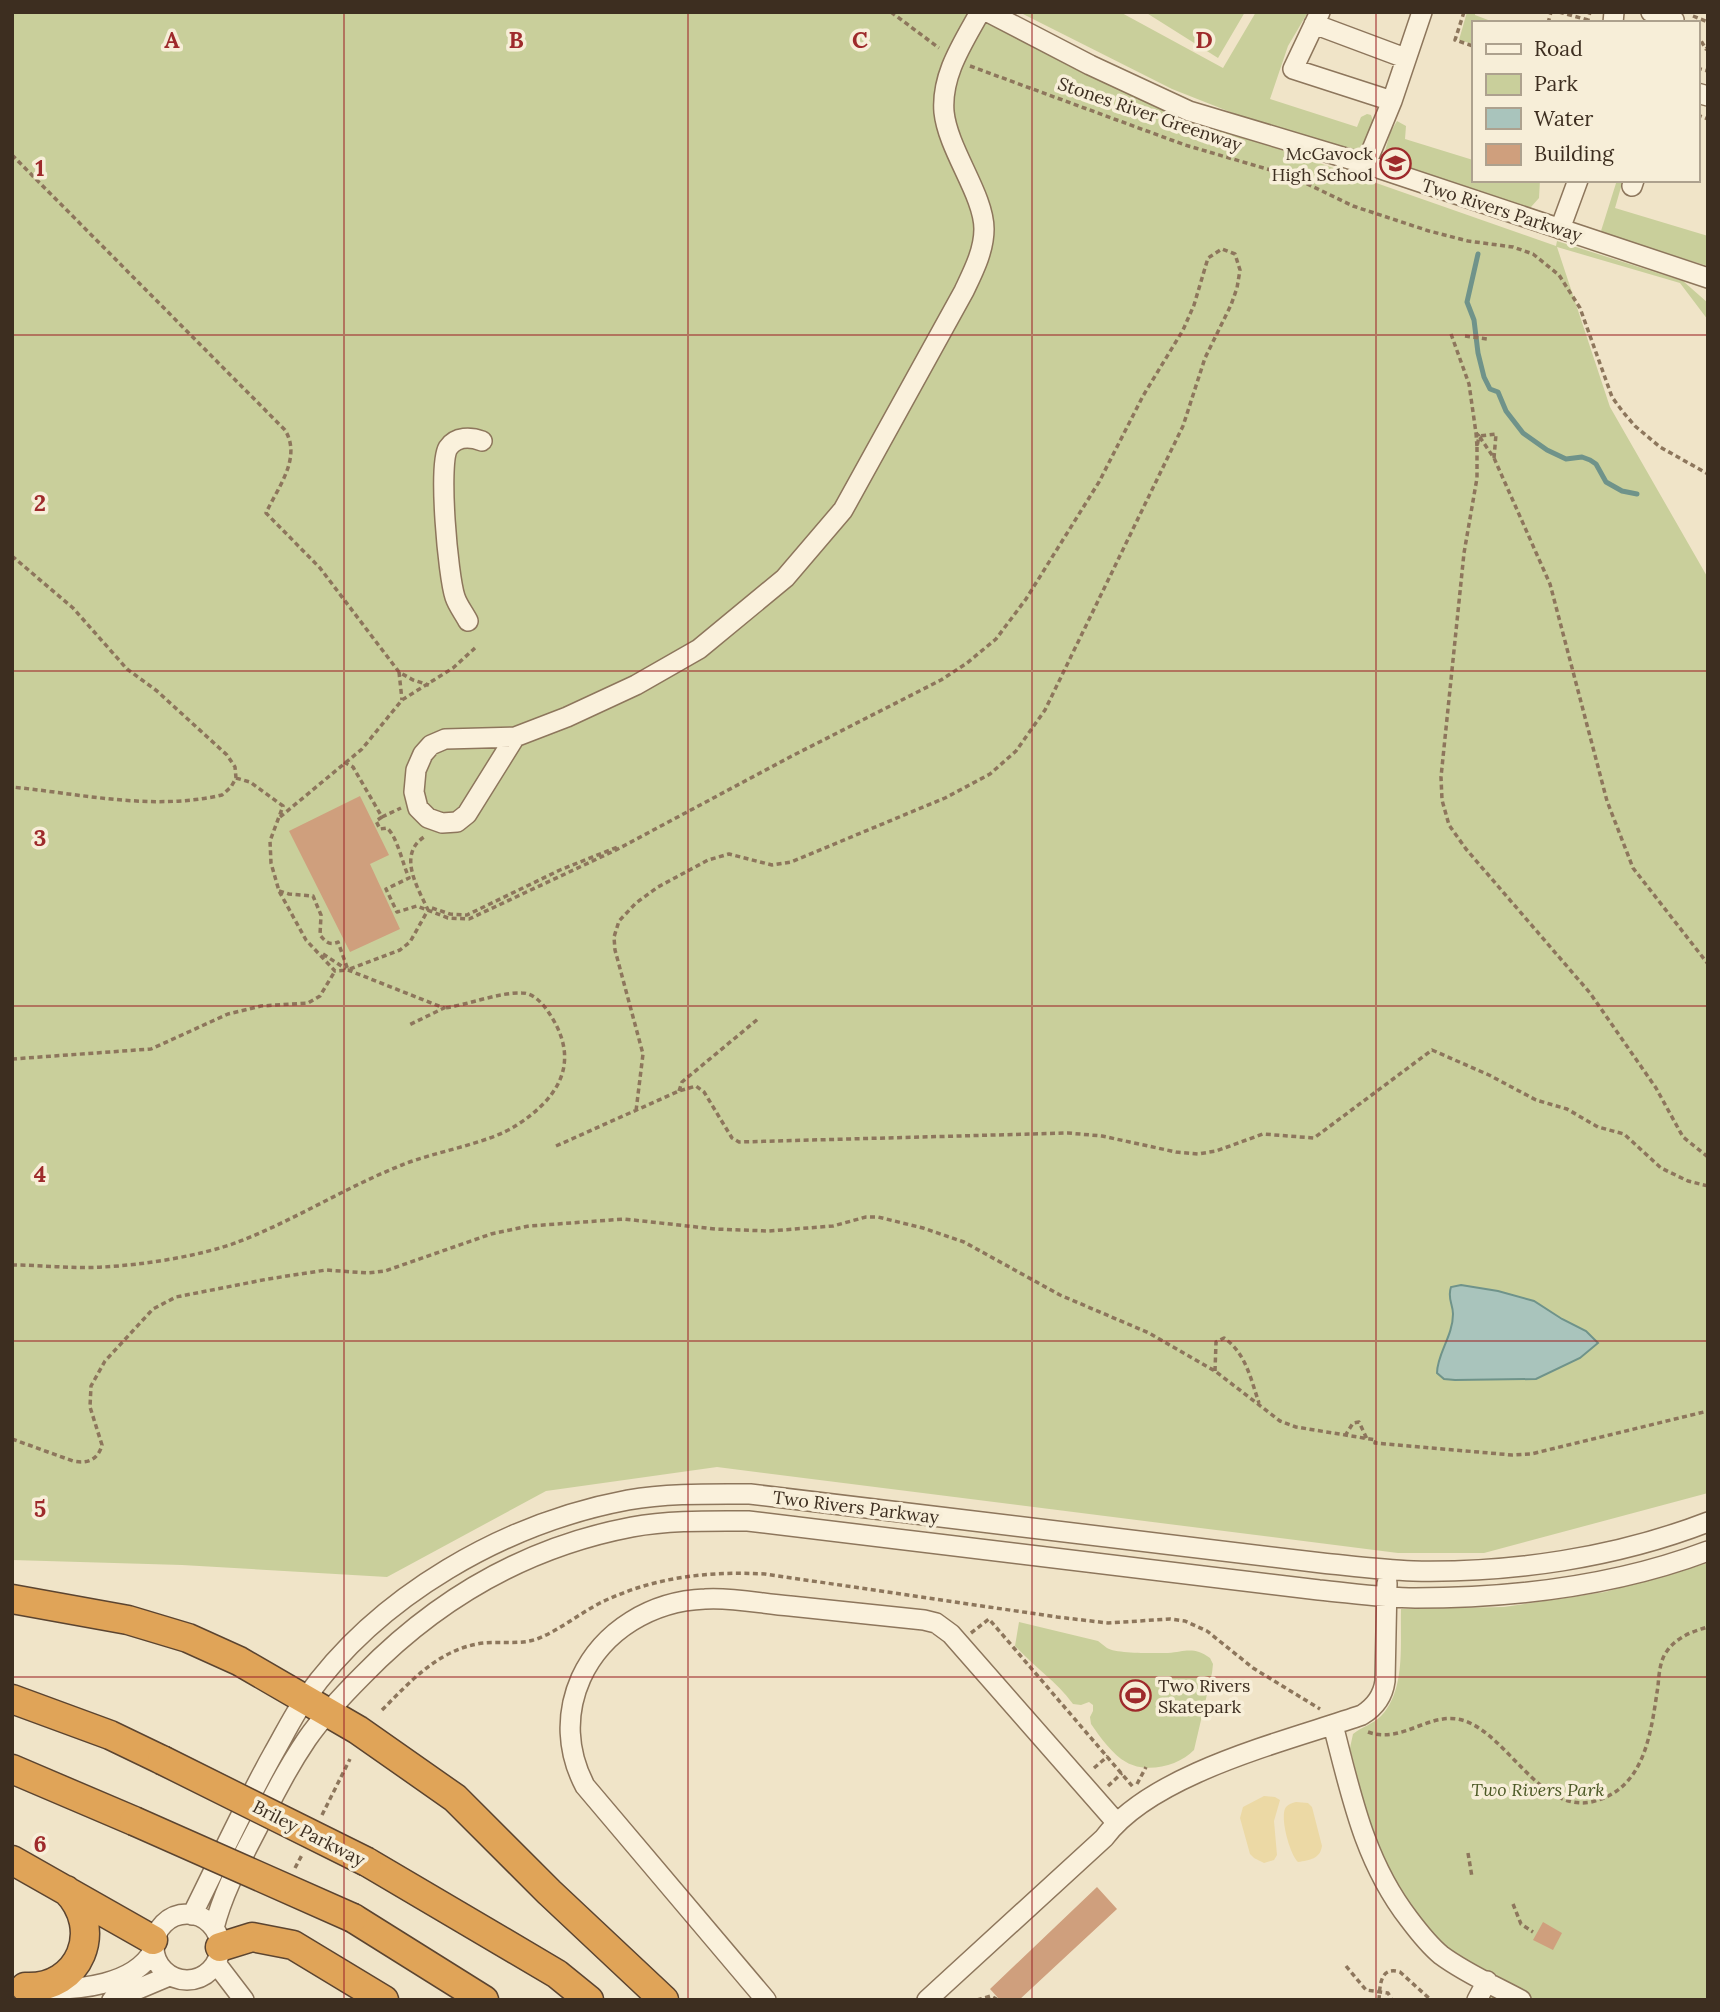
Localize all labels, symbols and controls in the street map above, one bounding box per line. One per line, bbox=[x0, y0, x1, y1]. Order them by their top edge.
legend bbox=[1472, 21, 1699, 182]
text: A bbox=[164, 25, 180, 54]
text: B bbox=[508, 25, 524, 54]
text: C bbox=[852, 25, 868, 54]
text: D bbox=[1195, 25, 1213, 54]
text: Road bbox=[1534, 35, 1583, 62]
text: Park bbox=[1534, 70, 1578, 97]
street label: Stones River Greenway bbox=[1055, 72, 1246, 156]
text: Water bbox=[1534, 105, 1593, 132]
text: Building bbox=[1534, 140, 1614, 167]
place label: McGavock High School bbox=[1272, 142, 1373, 186]
school or university icon: McGavock High School bbox=[1379, 146, 1413, 180]
text: 1 bbox=[35, 153, 45, 182]
street label: Two Rivers Parkway bbox=[1419, 173, 1586, 247]
text: 2 bbox=[34, 488, 46, 517]
text: 3 bbox=[34, 823, 46, 852]
text: 4 bbox=[34, 1159, 46, 1188]
street label: Two Rivers Parkway bbox=[772, 1485, 941, 1529]
text: 5 bbox=[34, 1494, 46, 1523]
place label: Two Rivers Skatepark bbox=[1158, 1674, 1250, 1718]
sports icon: Two Rivers Skatepark bbox=[1118, 1678, 1152, 1712]
park label: Two Rivers Park bbox=[1471, 1778, 1605, 1801]
street label: Briley Parkway bbox=[249, 1795, 369, 1871]
text: 6 bbox=[33, 1829, 47, 1858]

